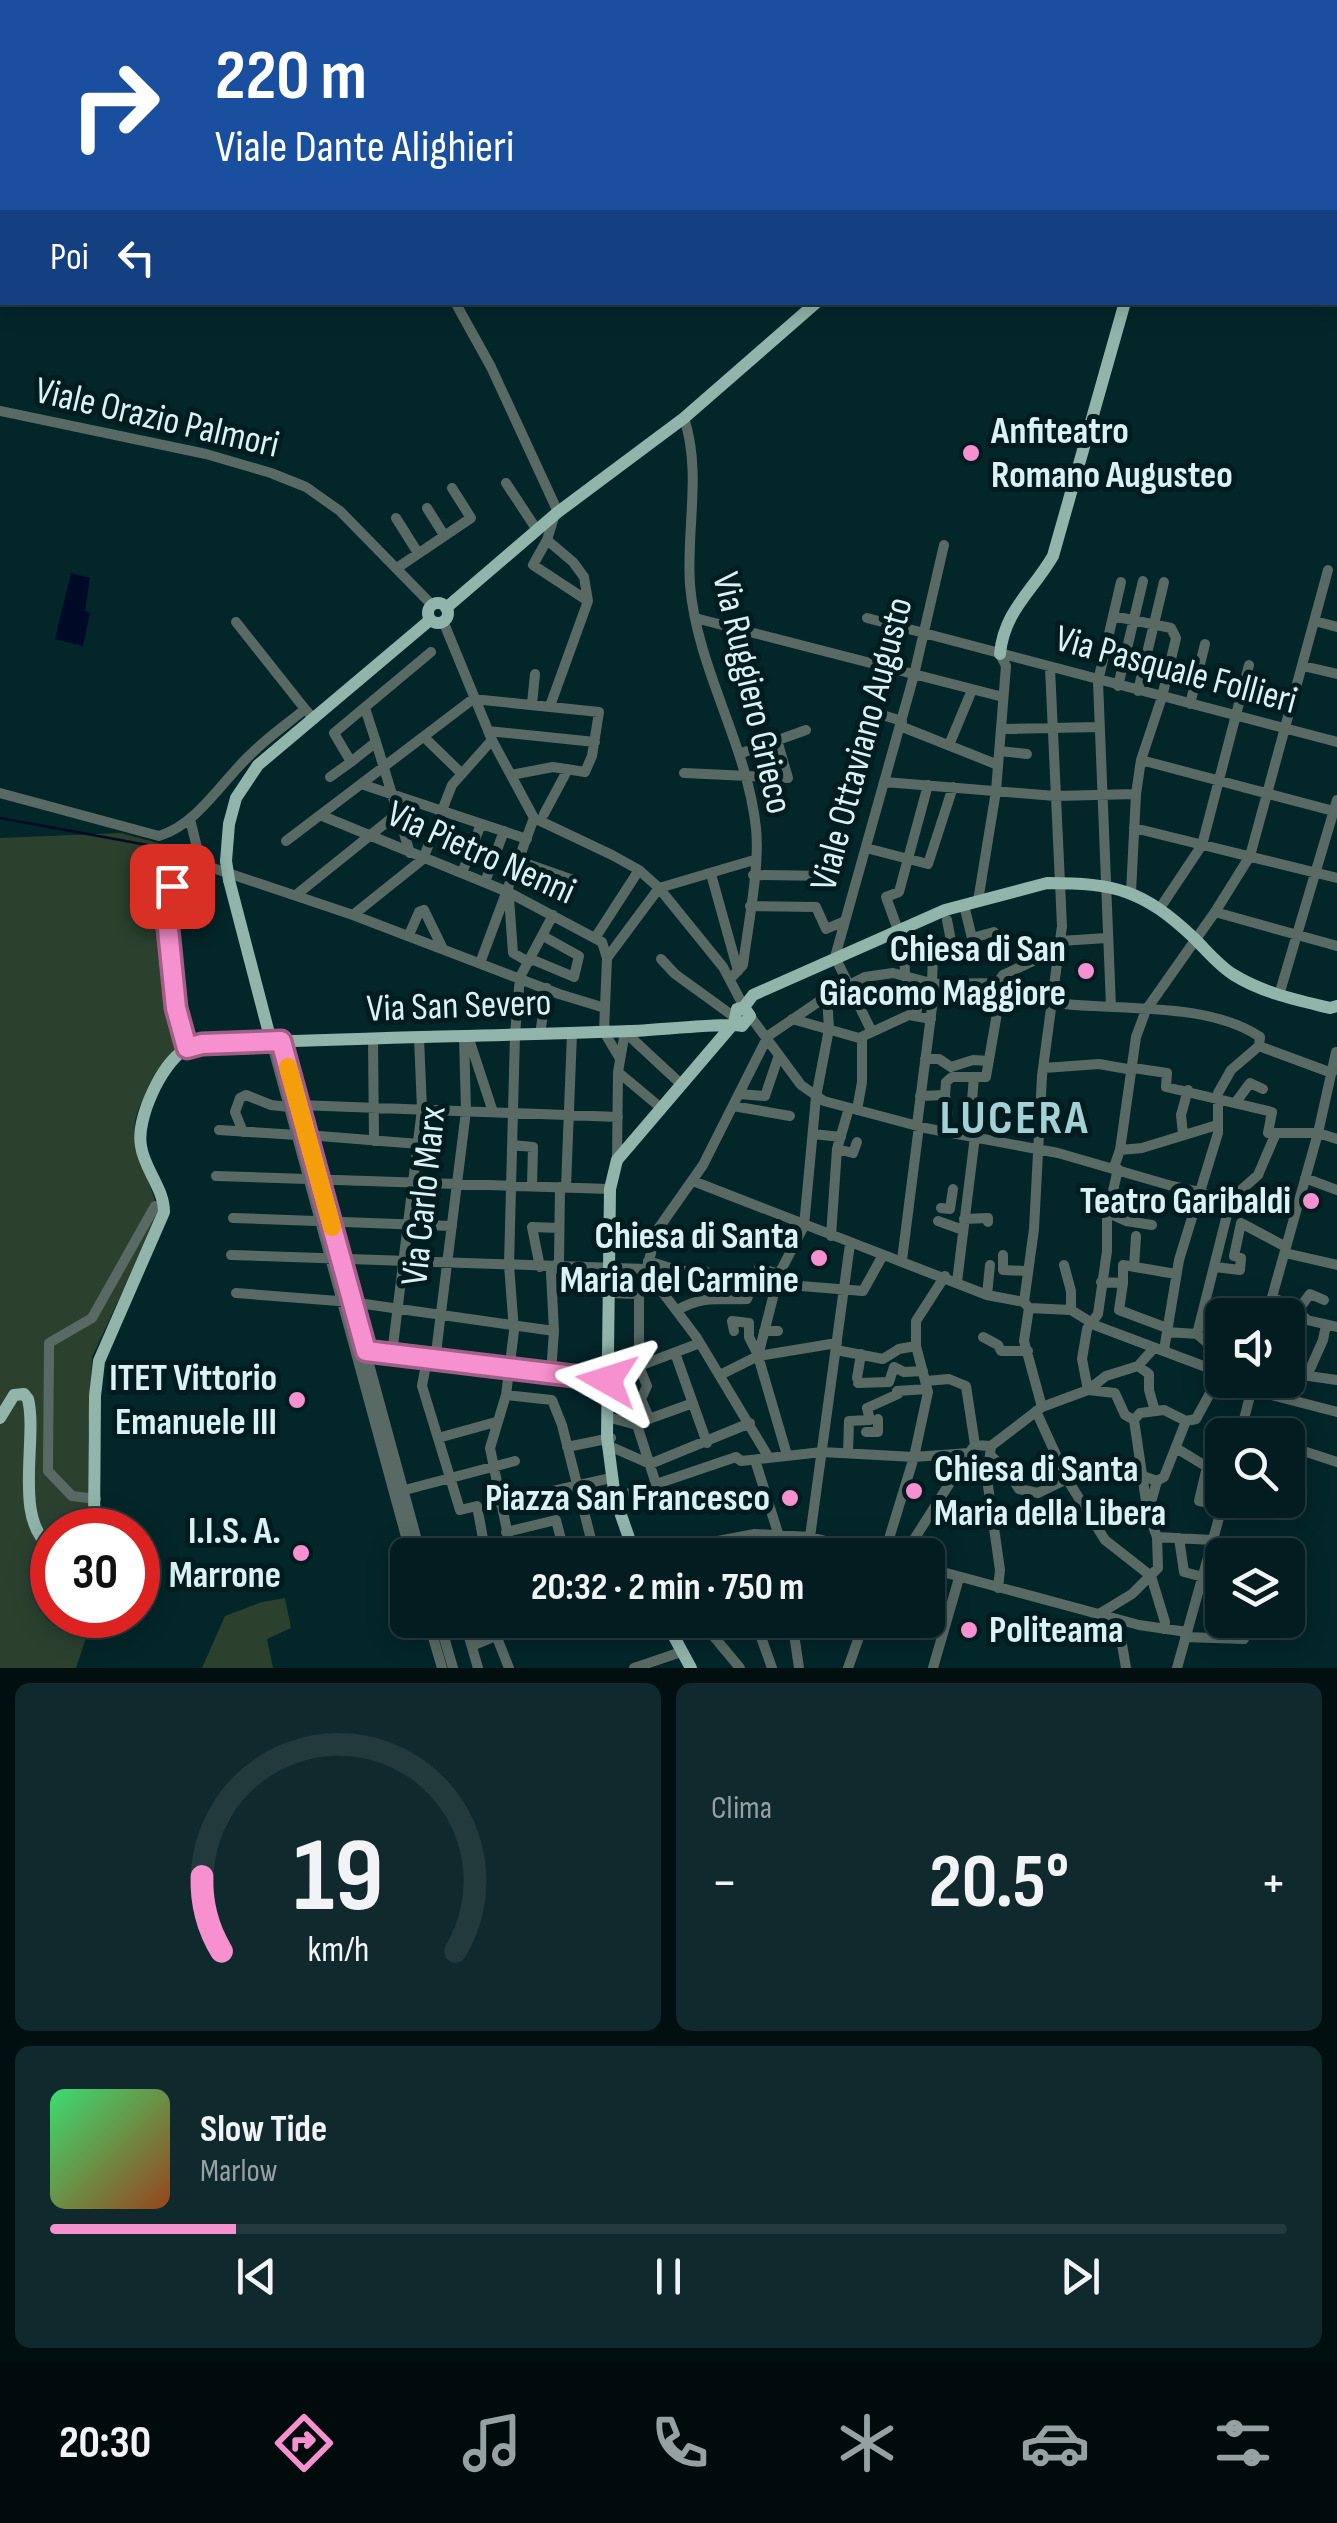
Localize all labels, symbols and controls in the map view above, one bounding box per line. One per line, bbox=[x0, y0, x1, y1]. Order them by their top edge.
text: 220 m bbox=[215, 35, 367, 119]
icon: right bbox=[50, 40, 180, 170]
text: Viale Dante Alighieri bbox=[215, 120, 514, 175]
icon: left bbox=[109, 230, 164, 285]
text: Poi bbox=[50, 235, 89, 280]
street label: Viale Orazio Palmori bbox=[31, 368, 283, 468]
place label: Anfiteatro Romano Augusteo bbox=[990, 409, 1233, 498]
marker: Anfiteatro Romano Augusteo bbox=[960, 442, 982, 464]
street label: Via Ruggiero Grieco bbox=[702, 568, 802, 818]
street label: Viale Ottaviano Augusto bbox=[801, 593, 923, 895]
street label: Via Pasquale Follieri bbox=[1050, 616, 1302, 724]
street label: Via Pietro Nenni bbox=[380, 792, 582, 914]
pin bbox=[130, 844, 215, 929]
icon: arrive bbox=[145, 859, 200, 914]
place label: Chiesa di San Giacomo Maggiore bbox=[819, 927, 1066, 1016]
marker: Chiesa di San Giacomo Maggiore bbox=[1075, 960, 1097, 982]
street label: Via San Severo bbox=[366, 980, 552, 1032]
district label: LUCERA bbox=[940, 1090, 1090, 1147]
street label: Via Carlo Marx bbox=[392, 1104, 456, 1288]
place label: Teatro Garibaldi bbox=[1080, 1179, 1291, 1224]
marker: Teatro Garibaldi bbox=[1300, 1190, 1322, 1212]
place label: Chiesa di Santa Maria del Carmine bbox=[560, 1214, 799, 1303]
marker: Chiesa di Santa Maria del Carmine bbox=[808, 1247, 830, 1269]
map controls bbox=[1205, 1298, 1305, 1638]
button: sound bbox=[1205, 1298, 1305, 1398]
position arrow bbox=[555, 1328, 659, 1432]
place label: ITET Vittorio Emanuele III bbox=[109, 1356, 277, 1445]
marker: ITET Vittorio Emanuele III bbox=[286, 1389, 308, 1411]
button: search bbox=[1205, 1418, 1305, 1518]
place label: Chiesa di Santa Maria della Libera bbox=[934, 1447, 1166, 1536]
place label: Piazza San Francesco bbox=[485, 1476, 770, 1521]
marker: Chiesa di Santa Maria della Libera bbox=[903, 1480, 925, 1502]
marker: Piazza San Francesco bbox=[779, 1487, 801, 1509]
speed limit sign: 30 bbox=[30, 1508, 160, 1638]
place label: I.I.S. A. Marrone bbox=[169, 1509, 281, 1598]
button: layers bbox=[1205, 1538, 1305, 1638]
marker: I.I.S. A. Marrone bbox=[290, 1542, 312, 1564]
text: 20:32 · 2 min · 750 m bbox=[531, 1565, 804, 1610]
place label: Politeama bbox=[989, 1608, 1124, 1653]
marker: Politeama bbox=[958, 1619, 980, 1641]
text: Clima bbox=[711, 1789, 772, 1828]
text: 19 bbox=[293, 1815, 383, 1940]
text: 20.5° bbox=[929, 1838, 1069, 1929]
text: − bbox=[711, 1850, 738, 1917]
text: + bbox=[1260, 1850, 1287, 1917]
text: km/h bbox=[307, 1929, 369, 1972]
text: Slow Tide bbox=[200, 2107, 327, 2152]
text: Marlow bbox=[200, 2152, 278, 2191]
icon: previous bbox=[229, 2249, 284, 2304]
icon: pause bbox=[641, 2249, 696, 2304]
icon: next bbox=[1053, 2249, 1108, 2304]
icon: directions bbox=[269, 2408, 339, 2478]
icon: music bbox=[457, 2408, 527, 2478]
icon: phone bbox=[645, 2408, 715, 2478]
icon: climate bbox=[832, 2408, 902, 2478]
icon: car bbox=[1020, 2408, 1090, 2478]
icon: filters bbox=[1208, 2408, 1278, 2478]
text: 20:30 bbox=[59, 2416, 151, 2471]

